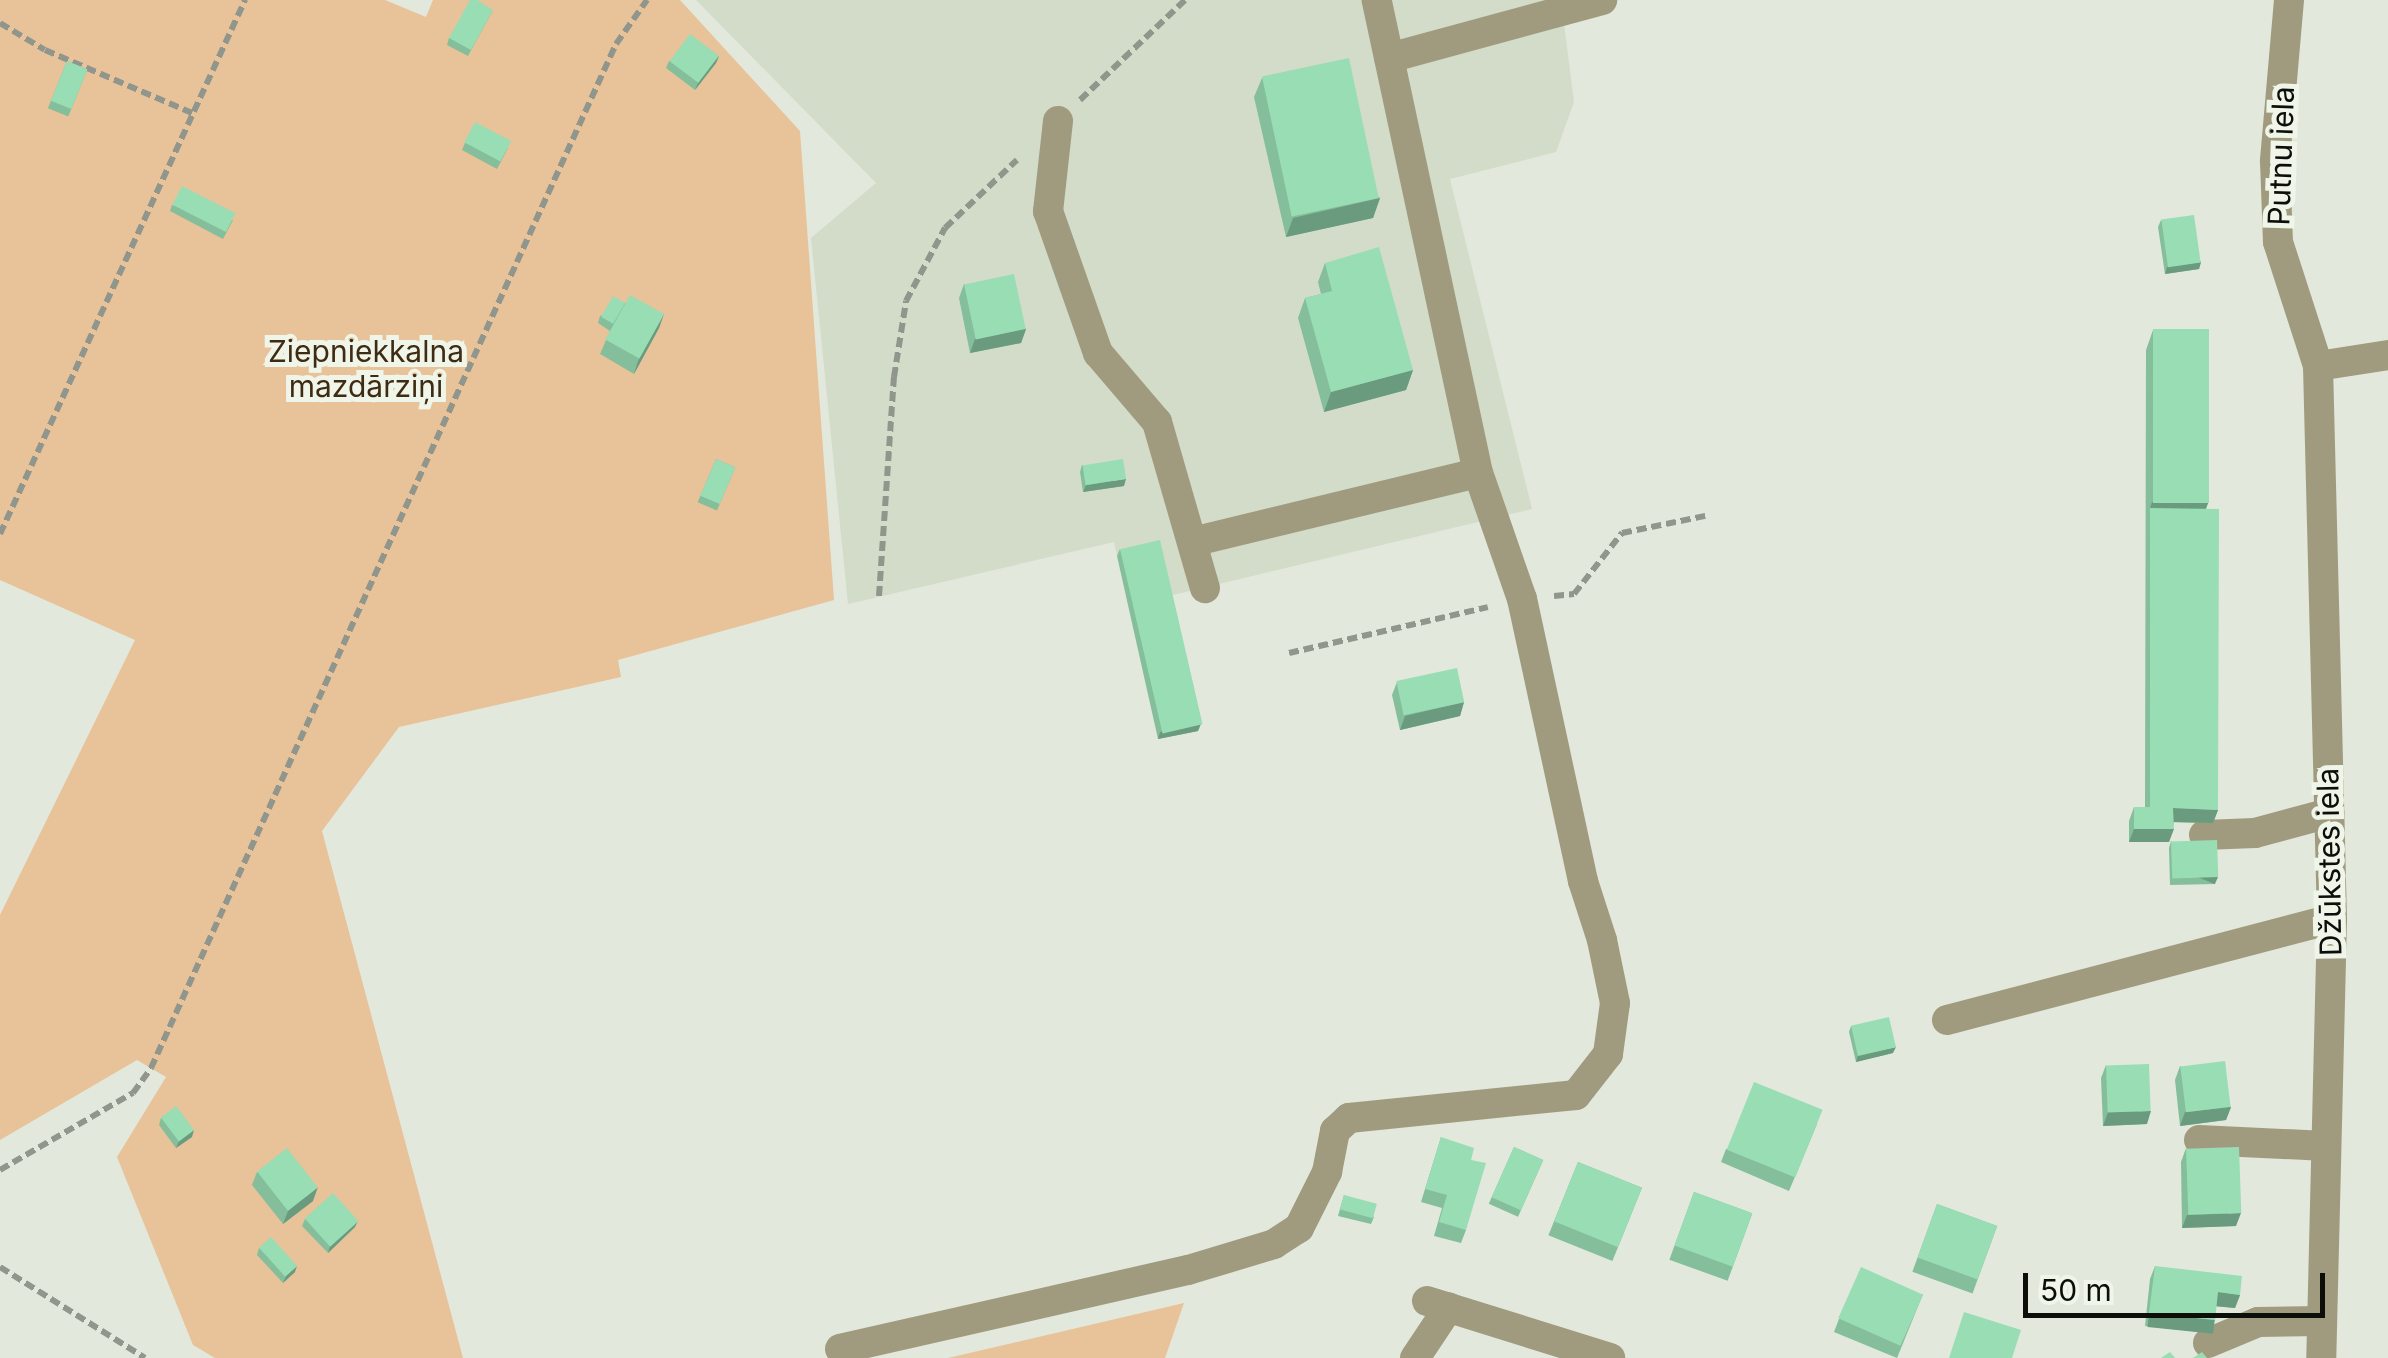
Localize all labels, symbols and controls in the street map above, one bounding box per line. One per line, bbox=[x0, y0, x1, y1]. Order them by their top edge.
street label: Putnu iela bbox=[2261, 86, 2301, 226]
park label: Ziepniekkalna mazdārziņi bbox=[268, 333, 464, 404]
street label: Džūkstes iela bbox=[2309, 767, 2349, 957]
scale bar bbox=[2028, 1253, 2330, 1315]
text: 50 m bbox=[2040, 1272, 2112, 1308]

